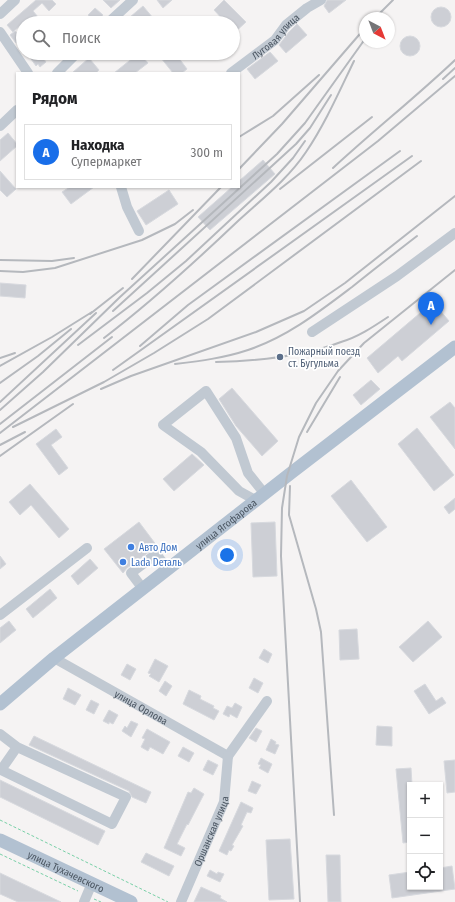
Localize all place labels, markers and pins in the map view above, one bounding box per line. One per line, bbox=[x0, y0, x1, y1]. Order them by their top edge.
pin: A bbox=[418, 292, 444, 325]
place label: Пожарный поезд ст. Бугульма bbox=[288, 346, 360, 370]
marker: Пожарный поезд ст. Бугульма bbox=[275, 352, 285, 362]
marker: Авто Дом bbox=[126, 542, 136, 552]
place label: Авто Дом bbox=[139, 542, 177, 554]
marker: Lada Dеталь bbox=[118, 557, 128, 567]
place label: Lada Dеталь bbox=[131, 557, 182, 569]

